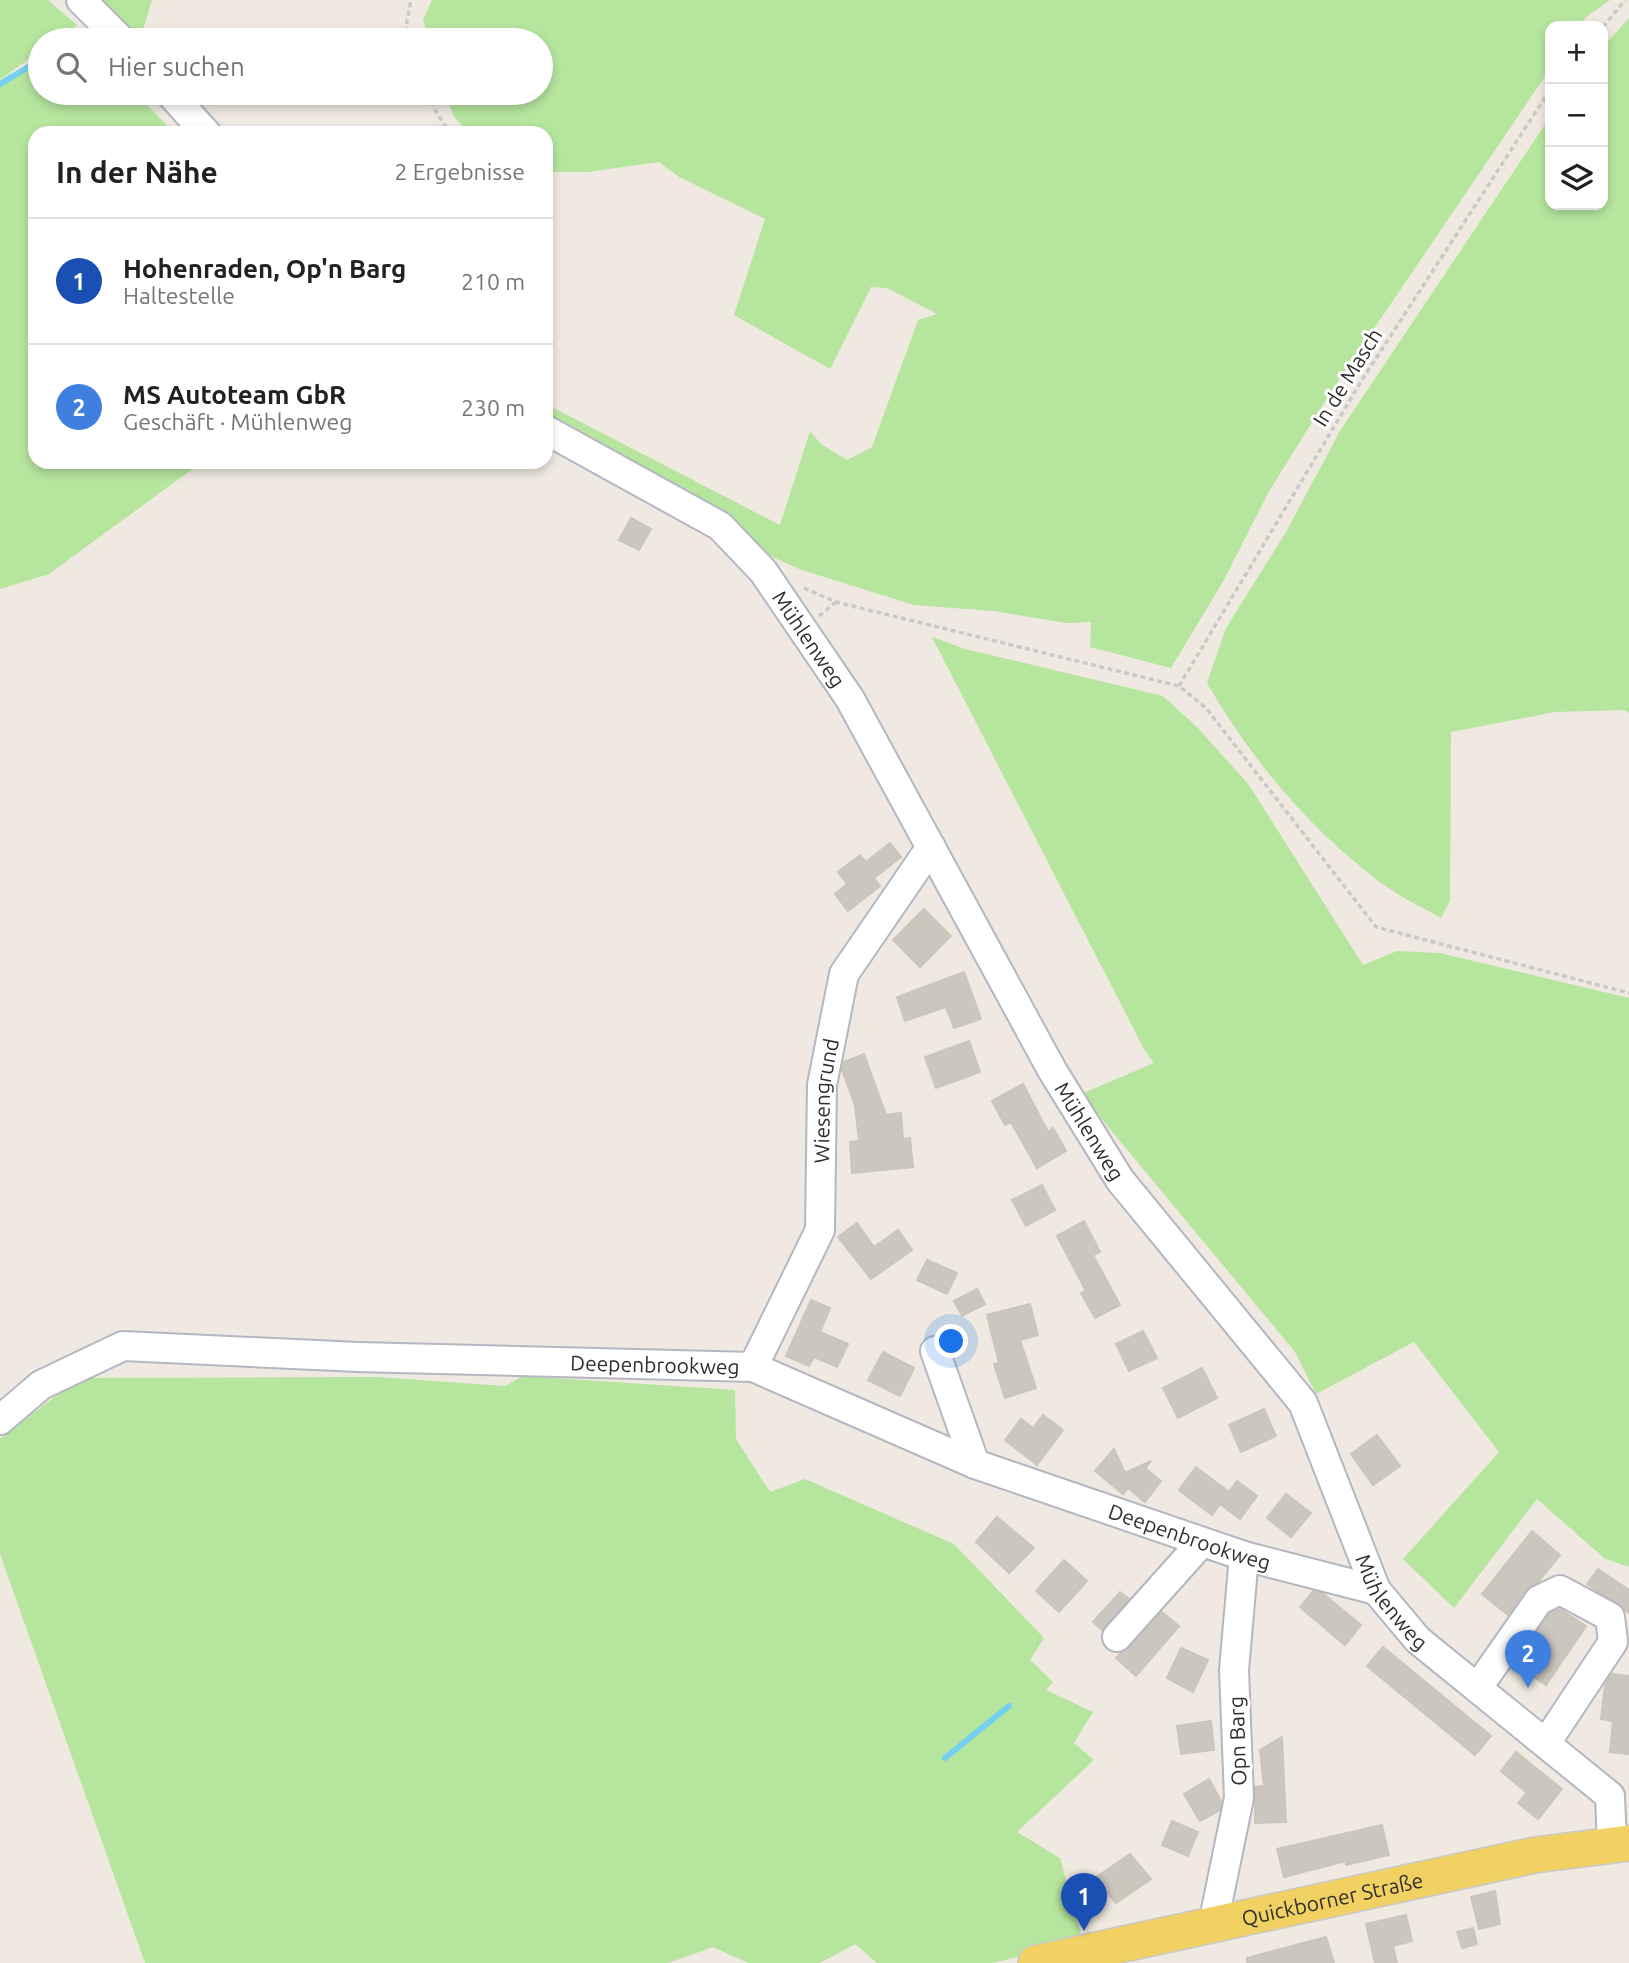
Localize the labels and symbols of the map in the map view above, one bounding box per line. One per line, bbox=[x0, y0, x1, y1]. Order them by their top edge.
street label: In de Masch bbox=[1307, 324, 1387, 430]
street label: Mühlenweg bbox=[768, 586, 850, 692]
street label: Wiesengrund bbox=[809, 1036, 843, 1163]
street label: Mühlenweg bbox=[1050, 1077, 1129, 1185]
your location bbox=[934, 1324, 968, 1358]
street label: Deepenbrookweg bbox=[570, 1350, 740, 1379]
street label: Deepenbrookweg bbox=[1105, 1499, 1273, 1574]
street label: Mühlenweg bbox=[1351, 1551, 1432, 1655]
pin: 2 bbox=[1505, 1630, 1551, 1688]
street label: Opn Barg bbox=[1223, 1696, 1251, 1786]
street label: Quickborner Straße bbox=[1239, 1868, 1425, 1930]
pin: 1 bbox=[1061, 1873, 1107, 1931]

